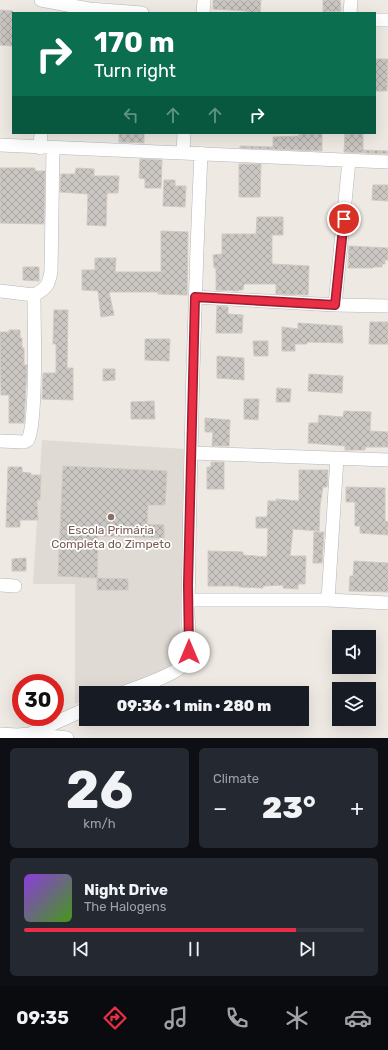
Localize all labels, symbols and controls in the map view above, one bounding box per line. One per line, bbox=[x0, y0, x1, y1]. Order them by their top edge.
text: 170 m bbox=[94, 26, 175, 59]
icon: right bbox=[28, 28, 80, 80]
text: Turn right bbox=[94, 60, 176, 82]
icon: left bbox=[120, 104, 142, 126]
icon: ahead bbox=[162, 104, 184, 126]
icon: ahead bbox=[204, 104, 226, 126]
icon: right bbox=[246, 104, 268, 126]
pin bbox=[327, 202, 361, 236]
icon: arrive bbox=[333, 208, 355, 230]
marker: Escola Primária Completa do Zimpeto bbox=[106, 512, 116, 522]
place label: Escola Primária Completa do Zimpeto bbox=[51, 523, 171, 551]
map controls bbox=[332, 630, 376, 726]
button: sound bbox=[332, 630, 376, 674]
position arrow bbox=[168, 631, 210, 673]
speed limit sign: 30 bbox=[12, 674, 64, 726]
button: layers bbox=[332, 682, 376, 726]
text: 09:36 · 1 min · 280 m bbox=[117, 697, 271, 715]
text: 26 bbox=[66, 759, 133, 821]
text: Climate bbox=[213, 771, 259, 786]
text: 23° bbox=[262, 790, 316, 826]
text: − bbox=[213, 795, 227, 822]
text: + bbox=[350, 795, 364, 822]
text: km/h bbox=[83, 816, 116, 831]
text: Night Drive bbox=[84, 881, 168, 899]
text: The Halogens bbox=[84, 899, 166, 914]
icon: previous bbox=[70, 938, 92, 960]
icon: pause bbox=[183, 938, 205, 960]
icon: next bbox=[296, 938, 318, 960]
icon: directions bbox=[101, 1004, 129, 1032]
icon: music bbox=[162, 1004, 190, 1032]
icon: phone bbox=[223, 1004, 251, 1032]
icon: climate bbox=[283, 1004, 311, 1032]
icon: car bbox=[344, 1004, 372, 1032]
text: 09:35 bbox=[16, 1007, 69, 1029]

